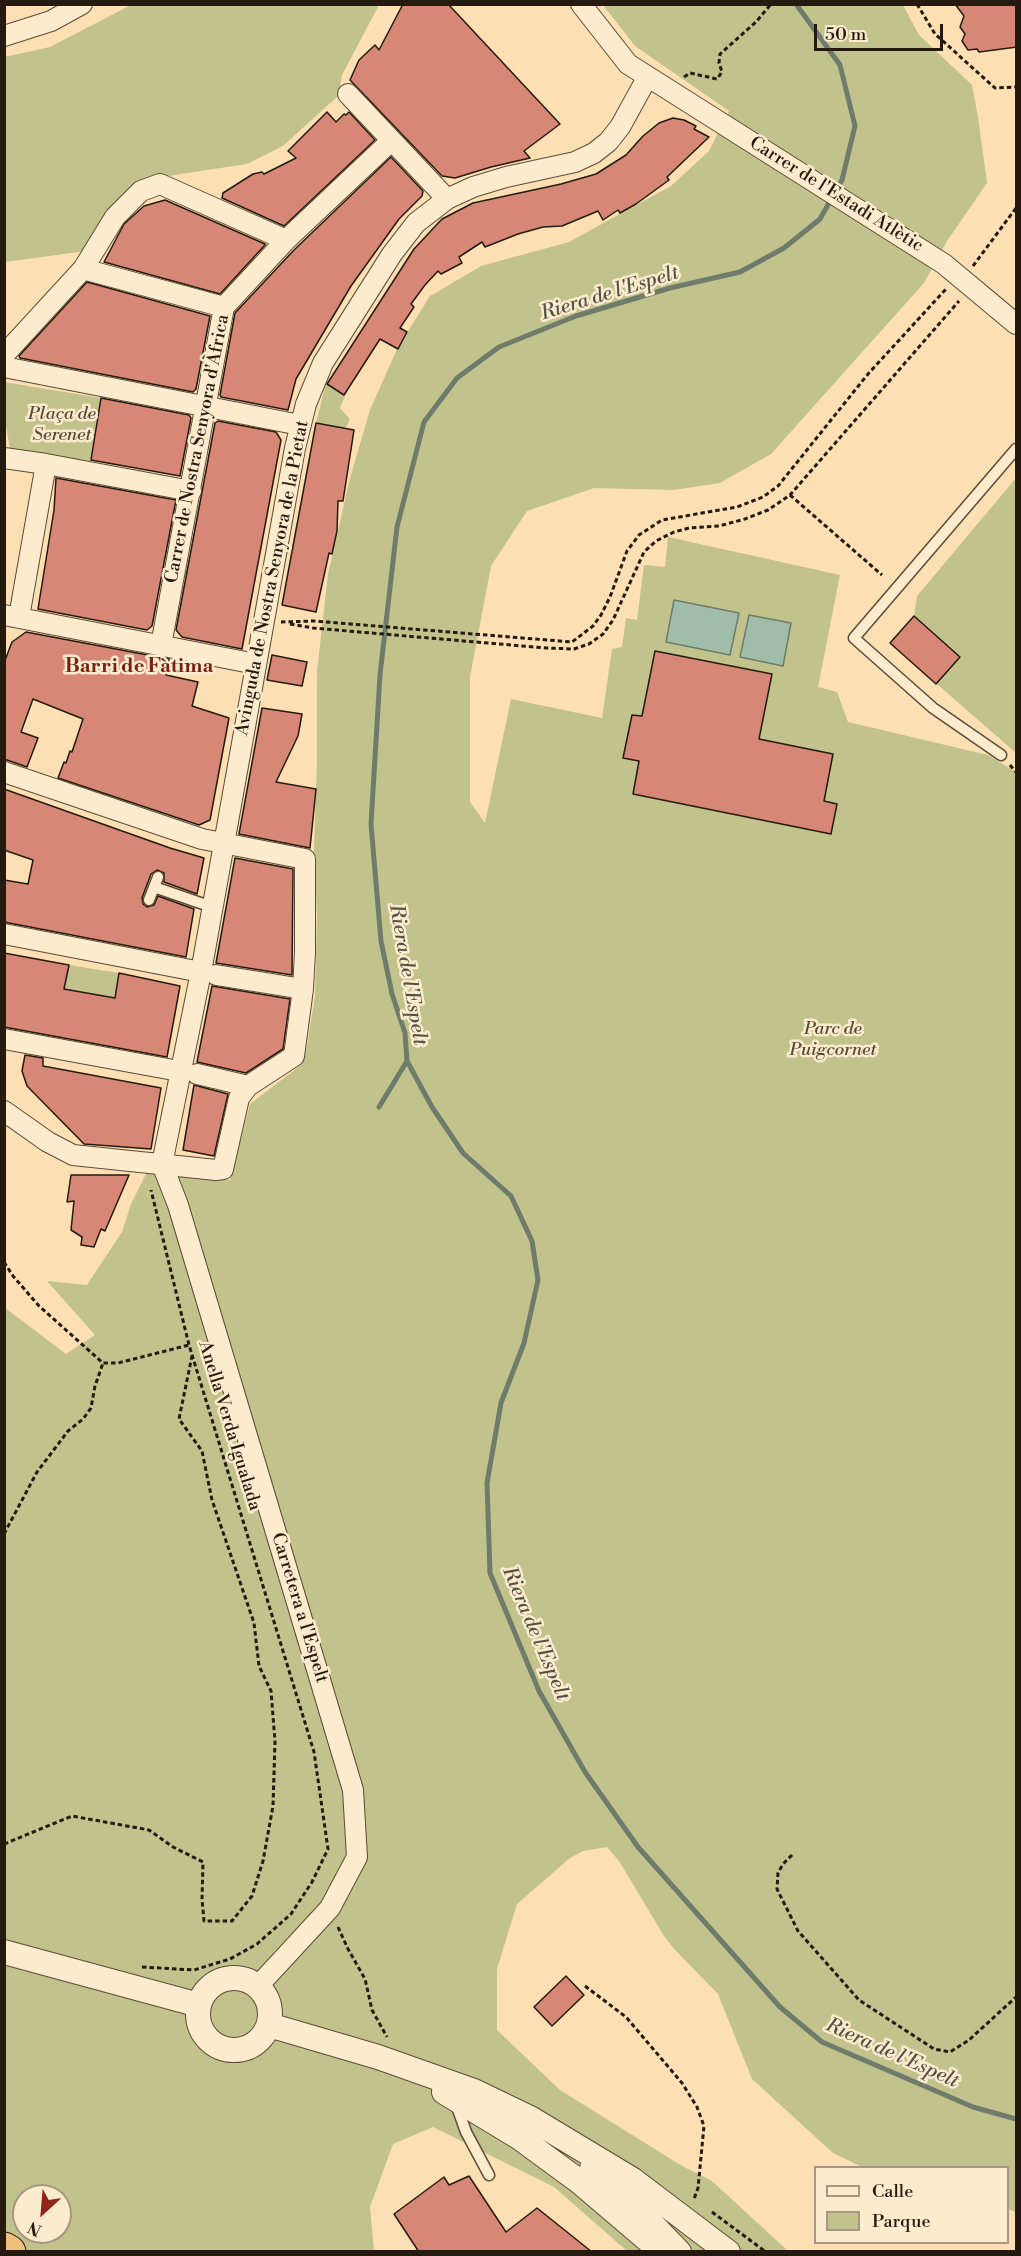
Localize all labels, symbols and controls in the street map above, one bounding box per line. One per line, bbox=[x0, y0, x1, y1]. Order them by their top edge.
scale bar bbox=[817, 12, 946, 50]
text: 50 m bbox=[825, 23, 866, 46]
street label: Carrer de l'Estadi Atlètic bbox=[745, 133, 927, 257]
water label: Riera de l'Espelt bbox=[538, 262, 682, 326]
street label: Carrer de Nostra Senyora d'Àfrica bbox=[161, 313, 235, 585]
park label: Plaça de Serenet bbox=[28, 404, 96, 446]
street label: Avinguda de Nostra Senyora de la Pietat bbox=[232, 419, 314, 737]
district label: Barri de Fàtima bbox=[65, 655, 213, 679]
water label: Riera de l'Espelt bbox=[383, 903, 431, 1047]
park label: Parc de Puigcornet bbox=[790, 1019, 876, 1062]
street label: Anella Verda Igualada bbox=[193, 1339, 265, 1513]
street label: Carretera a l'Espelt bbox=[266, 1530, 332, 1686]
water label: Riera de l'Espelt bbox=[496, 1564, 574, 1704]
water label: Riera de l'Espelt bbox=[822, 2014, 962, 2094]
legend bbox=[814, 2166, 1009, 2244]
text: Calle bbox=[872, 2180, 913, 2203]
north arrow bbox=[12, 2184, 72, 2244]
text: Parque bbox=[872, 2210, 931, 2233]
text: N bbox=[25, 2217, 45, 2240]

